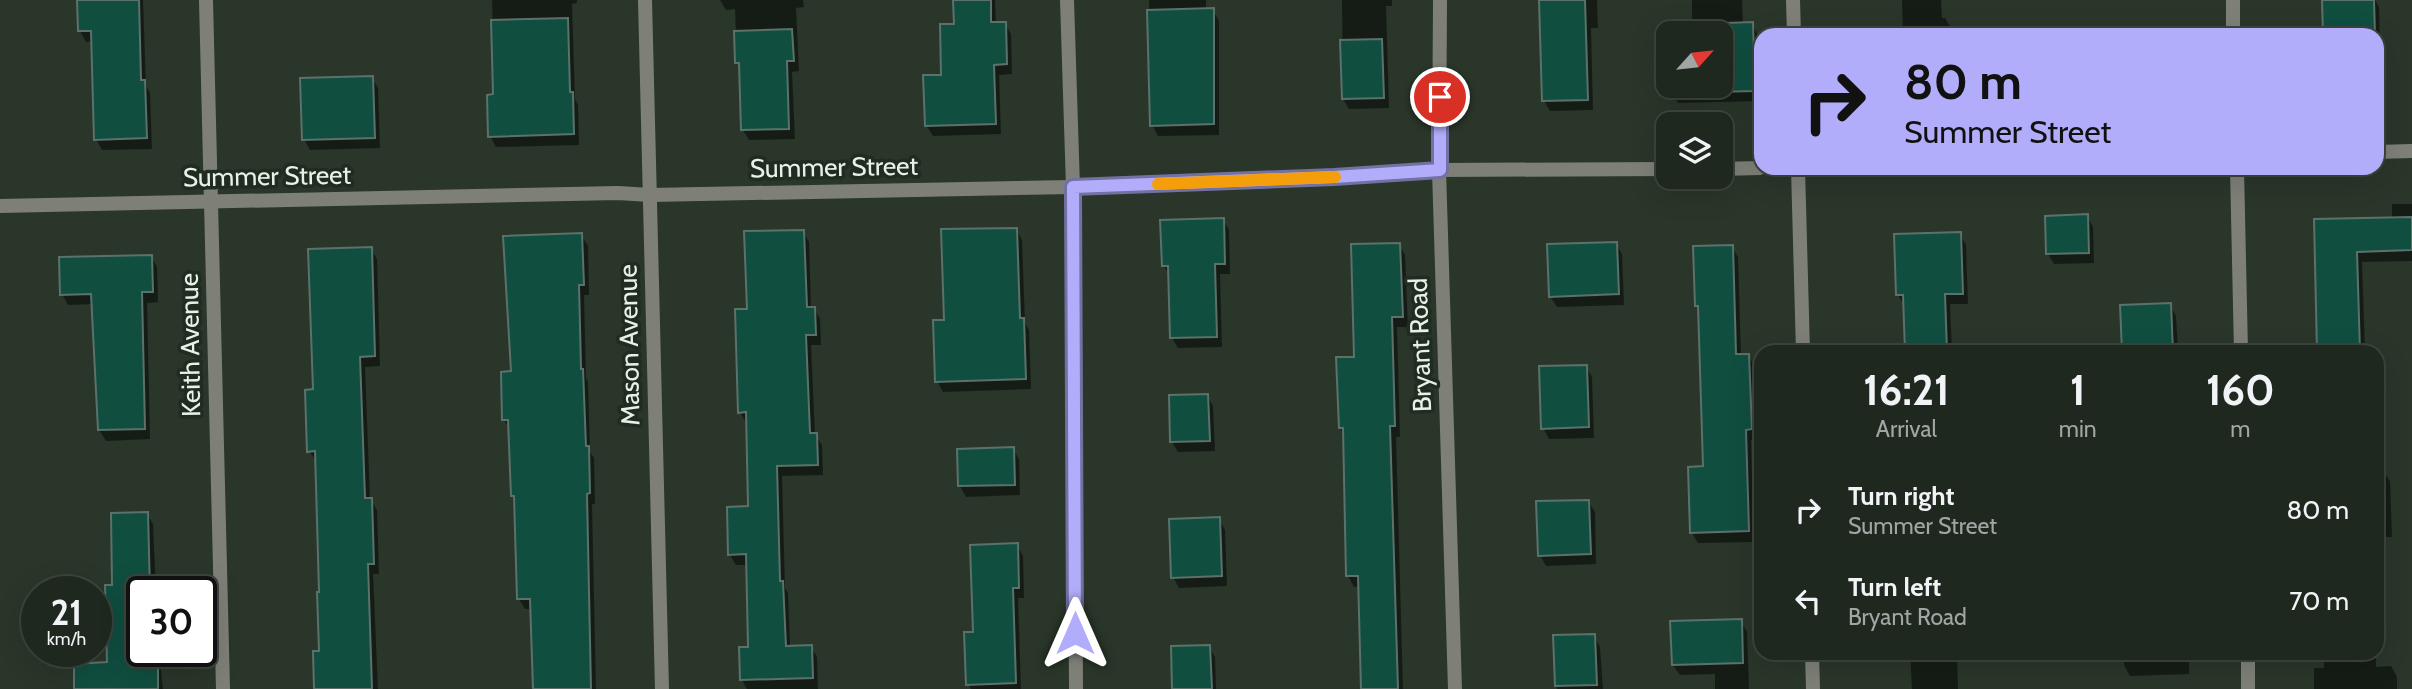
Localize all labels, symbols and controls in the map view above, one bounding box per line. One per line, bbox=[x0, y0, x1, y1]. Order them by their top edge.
north arrow bbox=[1656, 21, 1732, 98]
map controls bbox=[1656, 21, 1733, 189]
text: 80 m bbox=[1904, 52, 2022, 111]
icon: right bbox=[1789, 56, 1880, 147]
pin bbox=[1410, 67, 1470, 127]
icon: arrive bbox=[1421, 78, 1459, 116]
button: layers bbox=[1656, 112, 1733, 189]
text: Summer Street bbox=[1904, 112, 2111, 151]
street label: Summer Street bbox=[749, 150, 919, 184]
street label: Summer Street bbox=[182, 159, 352, 193]
street label: Mason Avenue bbox=[612, 264, 646, 426]
street label: Keith Avenue bbox=[173, 273, 207, 417]
street label: Bryant Road bbox=[1402, 277, 1438, 413]
text: 16:21 bbox=[1863, 364, 1949, 416]
text: 1 bbox=[2070, 364, 2085, 416]
text: 160 bbox=[2206, 364, 2275, 416]
text: Arrival bbox=[1876, 415, 1937, 443]
text: min bbox=[2059, 415, 2097, 443]
text: m bbox=[2230, 415, 2250, 443]
text: Turn right bbox=[1848, 480, 1954, 512]
icon: right bbox=[1789, 491, 1827, 529]
text: 80 m bbox=[2286, 494, 2349, 526]
text: Summer Street bbox=[1848, 512, 1997, 540]
text: Turn left bbox=[1848, 571, 1941, 603]
speed limit sign: 30 bbox=[126, 576, 217, 667]
icon: left bbox=[1789, 582, 1827, 620]
text: 70 m bbox=[2289, 585, 2349, 617]
text: 21 bbox=[51, 591, 82, 634]
position arrow bbox=[1038, 596, 1112, 670]
text: Bryant Road bbox=[1848, 603, 1967, 631]
text: km/h bbox=[47, 628, 86, 650]

